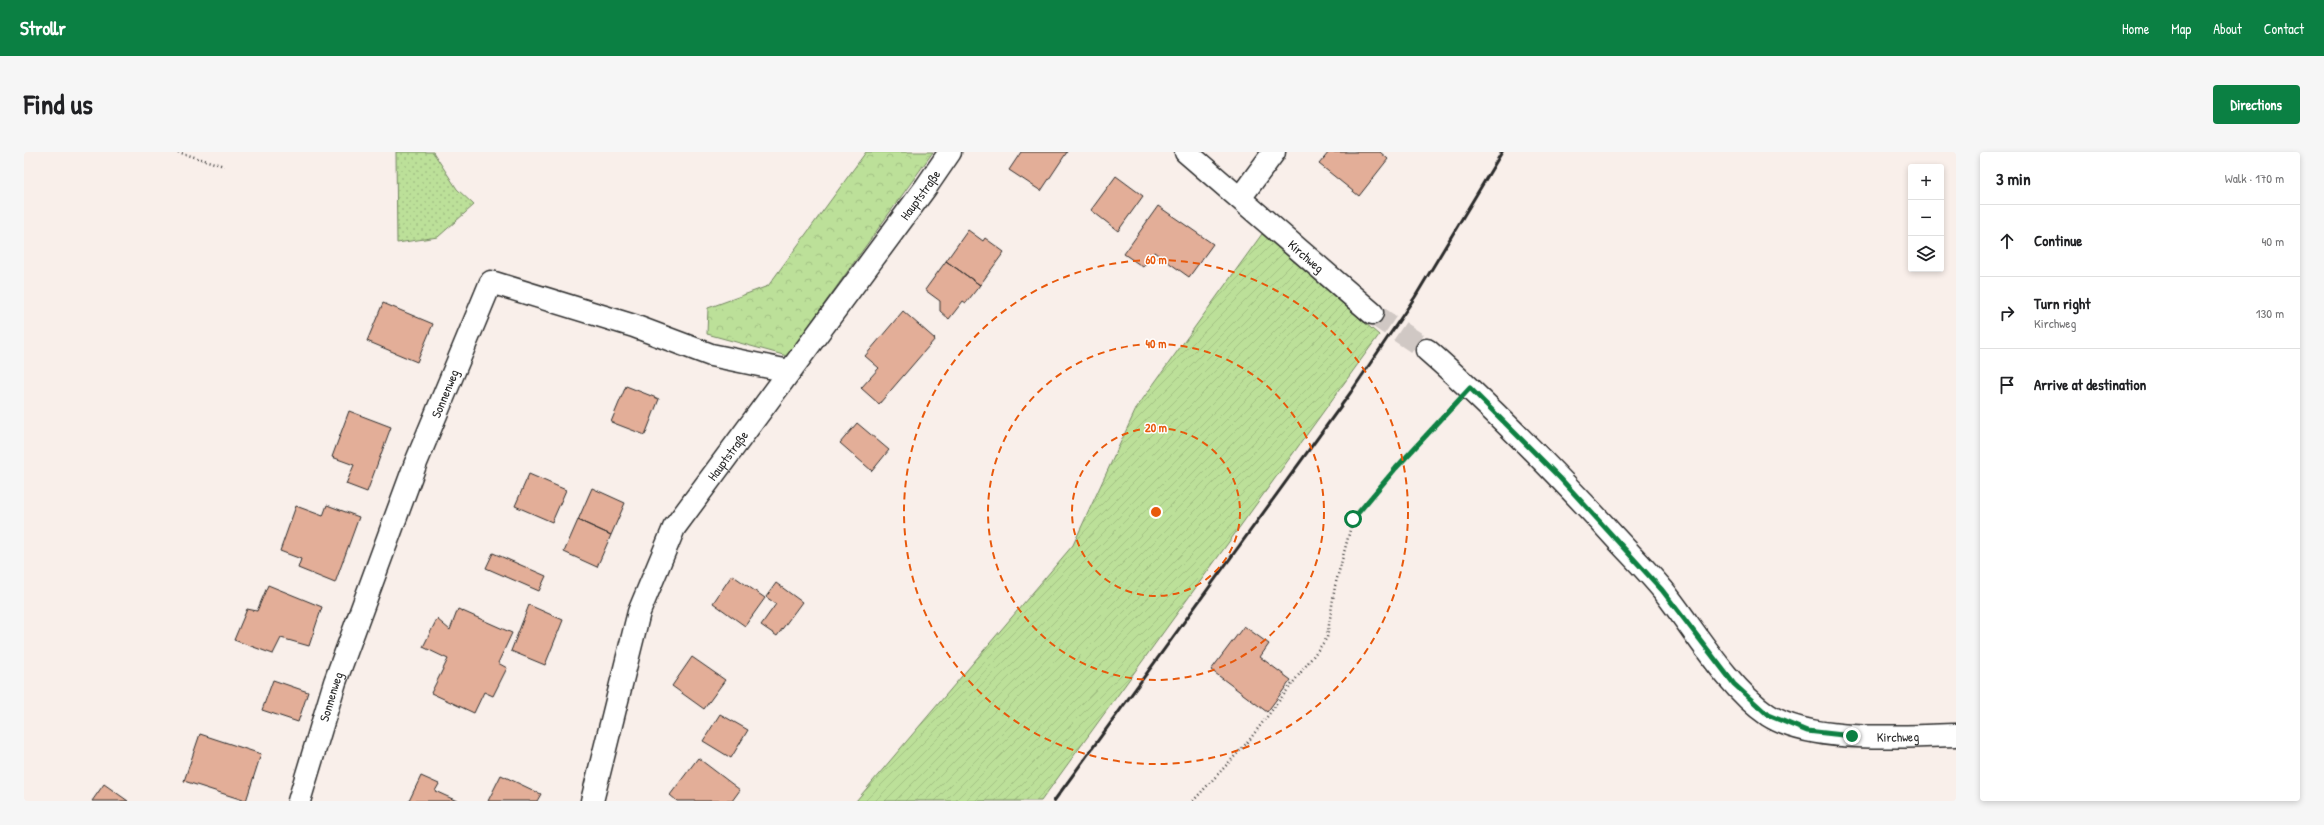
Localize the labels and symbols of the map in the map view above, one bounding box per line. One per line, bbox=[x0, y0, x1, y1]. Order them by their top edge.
street label: Hauptstraße bbox=[896, 166, 944, 224]
street label: Kirchweg bbox=[1284, 235, 1328, 277]
text: 60 m bbox=[1145, 251, 1167, 268]
text: 40 m bbox=[1146, 335, 1166, 352]
street label: Sonnenweg bbox=[427, 366, 463, 421]
text: 20 m bbox=[1145, 419, 1167, 436]
street label: Hauptstraße bbox=[703, 427, 752, 484]
centre of rings bbox=[1149, 505, 1163, 519]
route start bbox=[1344, 510, 1362, 528]
street label: Sonnenweg bbox=[315, 669, 347, 724]
route end bbox=[1843, 727, 1861, 745]
street label: Kirchweg bbox=[1877, 727, 1920, 746]

